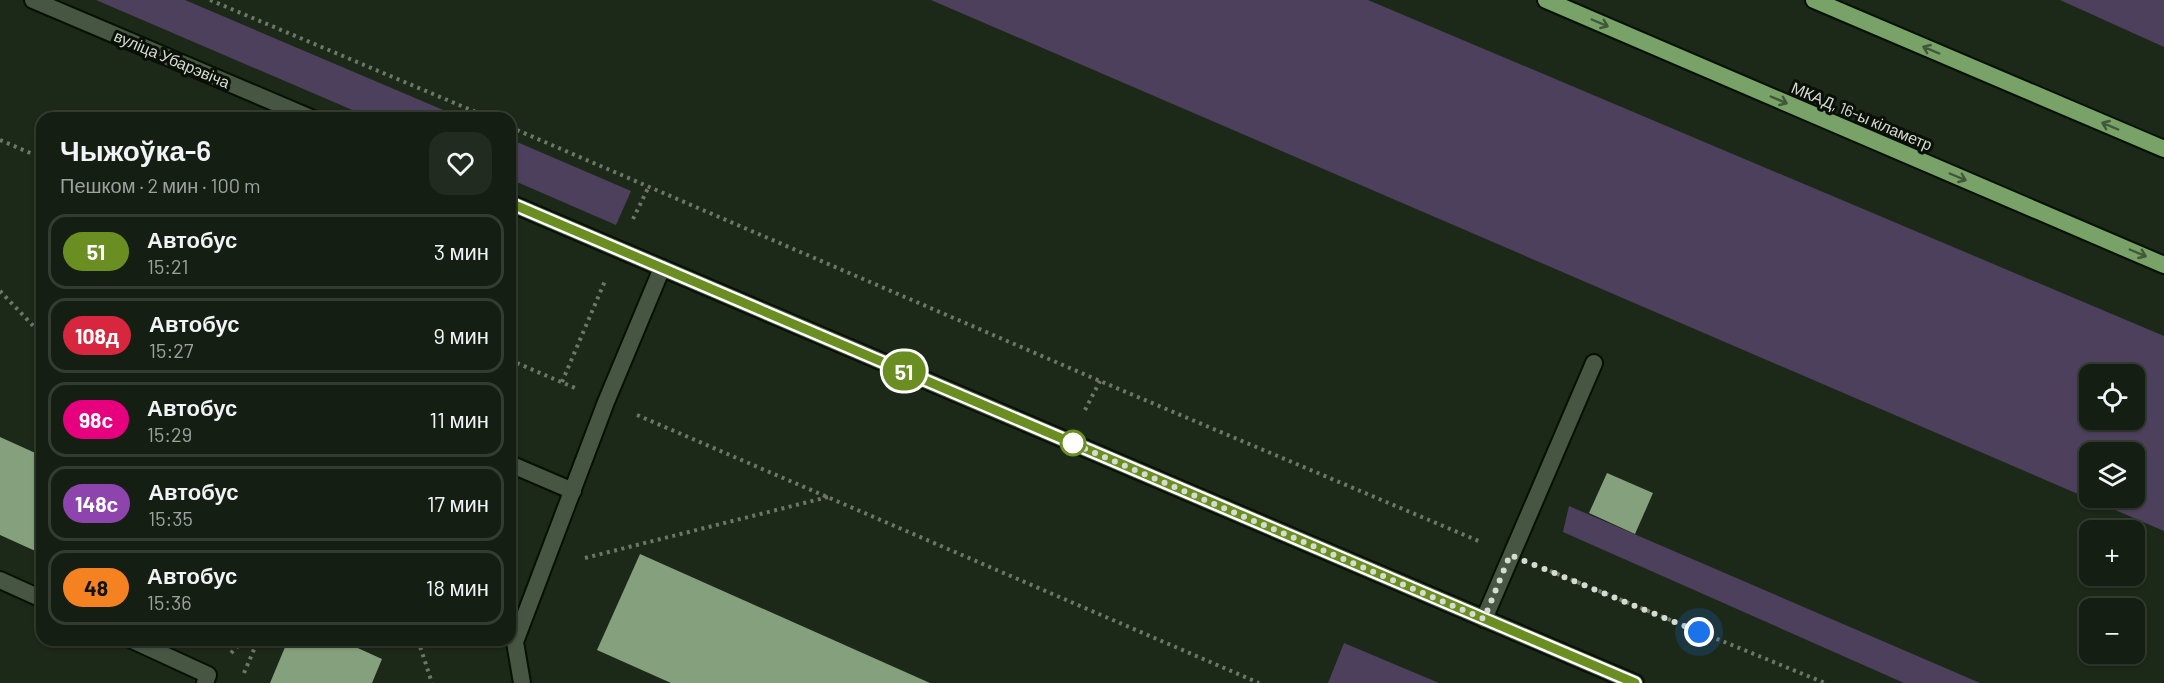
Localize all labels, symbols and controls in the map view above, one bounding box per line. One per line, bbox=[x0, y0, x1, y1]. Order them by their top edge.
one-way arrow bbox=[1590, 18, 1609, 29]
street label: вуліца Убарэвіча bbox=[111, 26, 233, 92]
one-way arrow bbox=[1922, 44, 1940, 55]
street label: МКАД, 16-ы кіламетр bbox=[1789, 77, 1936, 154]
one-way arrow bbox=[1769, 95, 1788, 106]
one-way arrow bbox=[2102, 120, 2120, 131]
button: heart bbox=[429, 132, 492, 195]
text: Чыжоўка-6 bbox=[60, 133, 211, 167]
one-way arrow bbox=[1949, 171, 1967, 183]
text: Пешком · 2 мин · 100 m bbox=[60, 173, 261, 197]
text: Автобус bbox=[147, 226, 237, 252]
text: 3 мин bbox=[434, 238, 489, 264]
text: 51 bbox=[87, 239, 105, 264]
one-way arrow bbox=[2128, 248, 2146, 259]
text: 15:21 bbox=[147, 254, 189, 278]
text: Автобус bbox=[149, 310, 239, 336]
text: 9 мин bbox=[434, 322, 489, 348]
text: 108д bbox=[75, 323, 119, 348]
text: 15:27 bbox=[149, 338, 193, 362]
line badge: 51 bbox=[877, 352, 931, 391]
text: 51 bbox=[895, 359, 913, 384]
map controls bbox=[2079, 364, 2145, 664]
button: locate bbox=[2079, 364, 2145, 430]
text: Автобус bbox=[147, 394, 237, 420]
text: 11 мин bbox=[430, 406, 489, 432]
text: 98с bbox=[79, 407, 113, 432]
text: 15:29 bbox=[147, 422, 192, 446]
unlabelled marker bbox=[1060, 430, 1086, 456]
button: layers bbox=[2079, 442, 2145, 508]
text: Автобус bbox=[148, 478, 238, 504]
text: 17 мин bbox=[427, 490, 489, 516]
text: 148с bbox=[75, 491, 118, 516]
text: 15:35 bbox=[148, 506, 193, 530]
button: + bbox=[2079, 520, 2145, 586]
text: Автобус bbox=[147, 562, 237, 588]
text: 18 мин bbox=[426, 574, 489, 600]
text: 48 bbox=[84, 575, 108, 600]
text: 15:36 bbox=[147, 590, 192, 614]
button: − bbox=[2079, 598, 2145, 664]
your location bbox=[1684, 617, 1714, 647]

